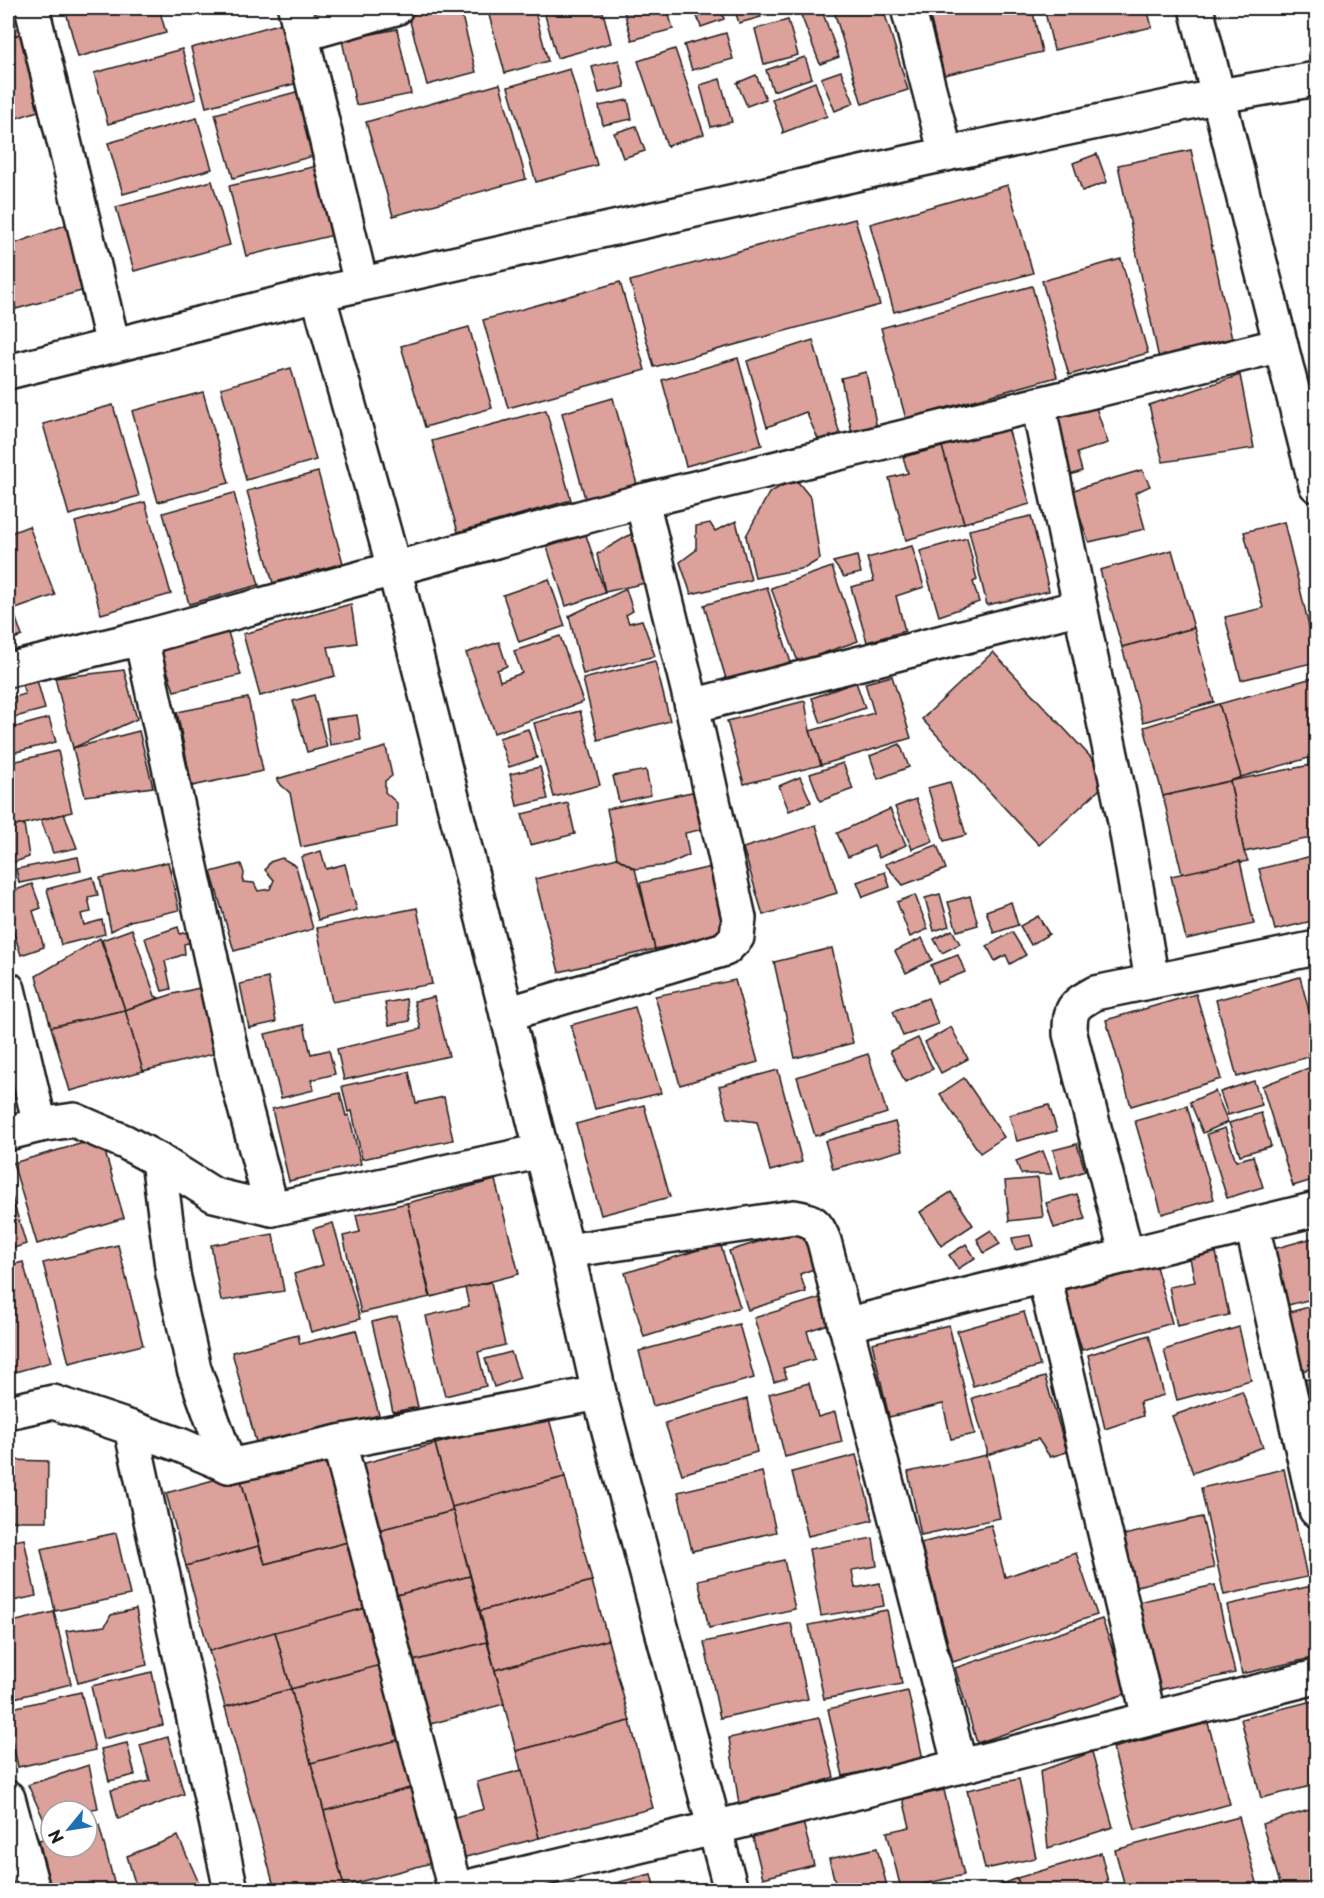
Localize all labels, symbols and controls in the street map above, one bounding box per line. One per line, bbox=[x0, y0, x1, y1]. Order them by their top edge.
north arrow bbox=[39, 1799, 99, 1859]
text: N bbox=[42, 1826, 69, 1848]

